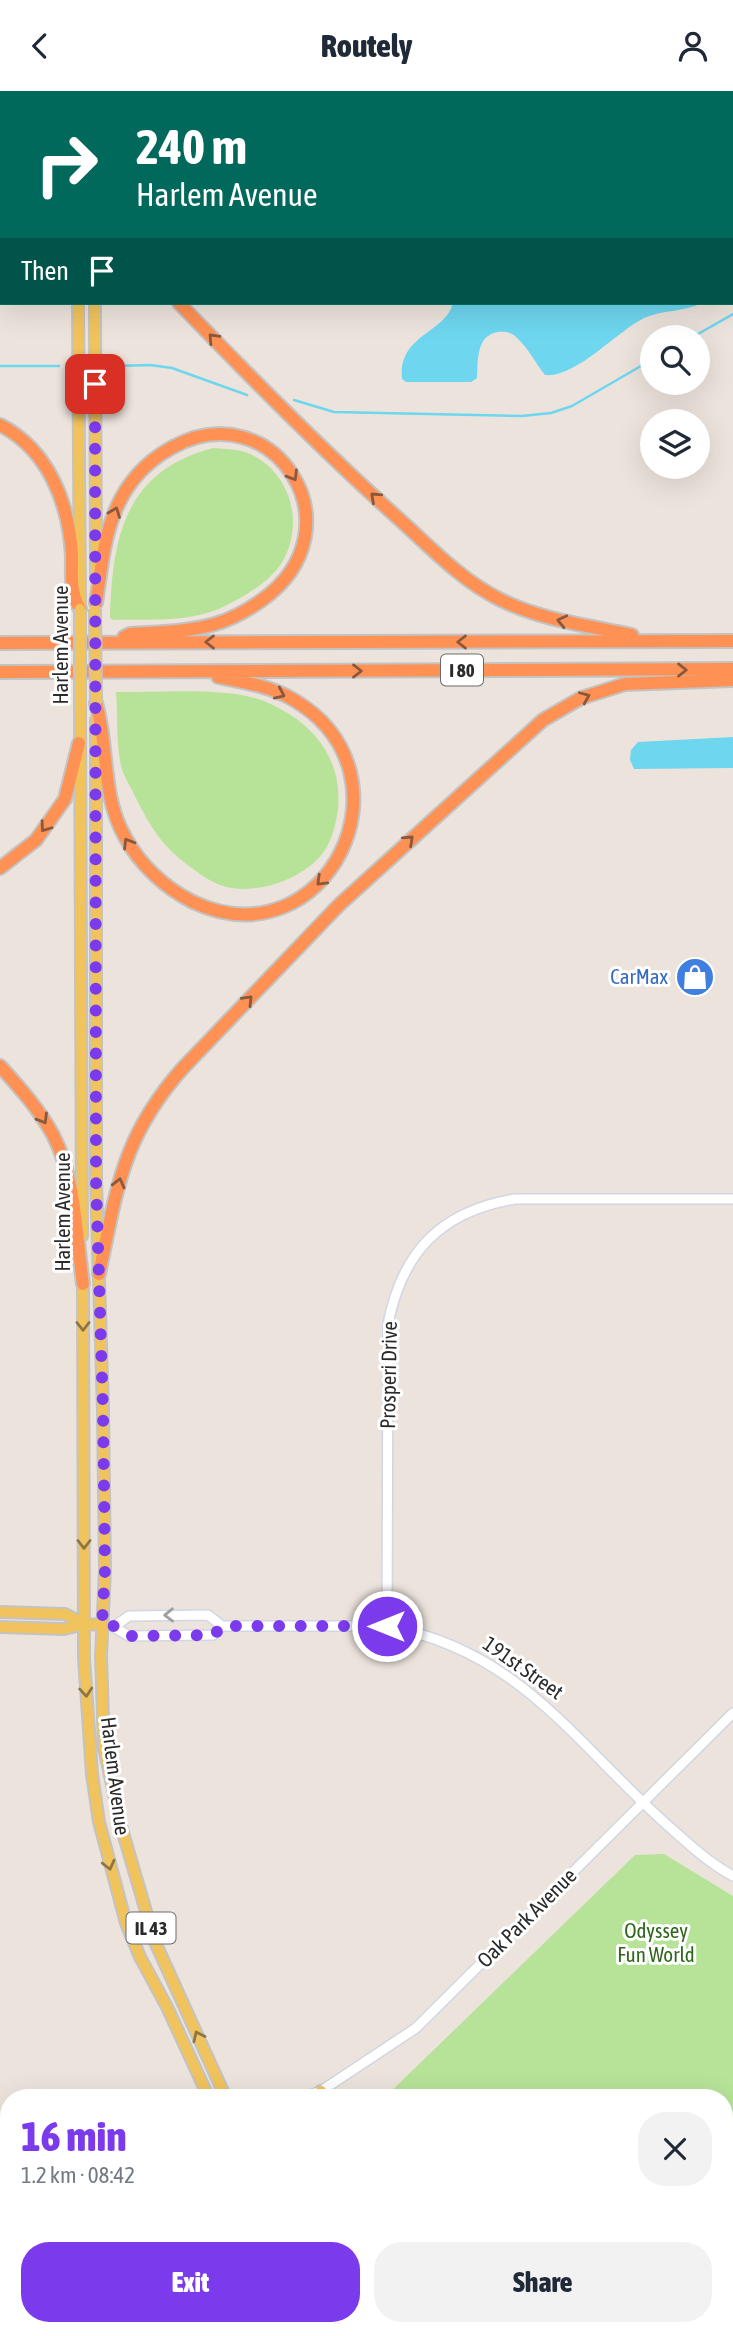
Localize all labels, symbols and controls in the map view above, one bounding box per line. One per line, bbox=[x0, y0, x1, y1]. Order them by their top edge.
icon: back bbox=[21, 27, 59, 65]
text: Routely bbox=[321, 27, 412, 64]
icon: person bbox=[674, 27, 712, 65]
text: 240 m bbox=[136, 118, 247, 174]
icon: right bbox=[21, 119, 112, 210]
text: Harlem Avenue bbox=[136, 176, 318, 213]
icon: arrive bbox=[83, 252, 121, 290]
text: Then bbox=[21, 256, 69, 286]
map controls bbox=[640, 325, 710, 479]
button: search bbox=[640, 325, 710, 395]
one-way arrow bbox=[208, 333, 221, 346]
pin bbox=[65, 354, 125, 414]
icon: arrive bbox=[76, 365, 114, 403]
button: layers bbox=[640, 409, 710, 479]
one-way arrow bbox=[285, 469, 298, 482]
one-way arrow bbox=[370, 493, 383, 506]
one-way arrow bbox=[107, 507, 121, 519]
street label: Harlem Avenue bbox=[48, 585, 72, 705]
one-way arrow bbox=[556, 615, 568, 630]
one-way arrow bbox=[204, 634, 215, 650]
one-way arrow bbox=[456, 634, 467, 650]
road number: I 80 bbox=[441, 655, 483, 685]
one-way arrow bbox=[677, 662, 688, 678]
one-way arrow bbox=[352, 663, 362, 679]
one-way arrow bbox=[273, 686, 285, 700]
one-way arrow bbox=[577, 691, 590, 705]
one-way arrow bbox=[41, 819, 53, 832]
one-way arrow bbox=[401, 836, 414, 849]
one-way arrow bbox=[124, 837, 137, 850]
one-way arrow bbox=[316, 873, 329, 885]
shop icon: CarMax bbox=[674, 956, 716, 998]
place label: CarMax bbox=[610, 964, 669, 988]
one-way arrow bbox=[240, 996, 252, 1009]
one-way arrow bbox=[35, 1111, 48, 1124]
street label: Harlem Avenue bbox=[50, 1152, 74, 1272]
one-way arrow bbox=[110, 1177, 125, 1189]
one-way arrow bbox=[75, 1321, 91, 1331]
street label: Prosperi Drive bbox=[375, 1321, 401, 1429]
one-way arrow bbox=[76, 1538, 91, 1549]
position arrow bbox=[350, 1589, 424, 1663]
one-way arrow bbox=[163, 1608, 174, 1623]
street label: 191st Street bbox=[479, 1631, 568, 1703]
one-way arrow bbox=[79, 1687, 94, 1698]
street label: Harlem Avenue bbox=[97, 1715, 135, 1836]
one-way arrow bbox=[101, 1859, 115, 1871]
street label: Oak Park Avenue bbox=[472, 1863, 581, 1972]
road number: IL 43 bbox=[127, 1913, 176, 1944]
park label: Odyssey Fun World bbox=[617, 1918, 695, 1966]
one-way arrow bbox=[192, 2031, 206, 2043]
text: 16 min bbox=[21, 2112, 127, 2160]
button: close bbox=[638, 2112, 712, 2186]
text: 1.2 km · 08:42 bbox=[21, 2162, 135, 2188]
button: Exit bbox=[21, 2242, 360, 2322]
button: Share bbox=[374, 2242, 712, 2322]

